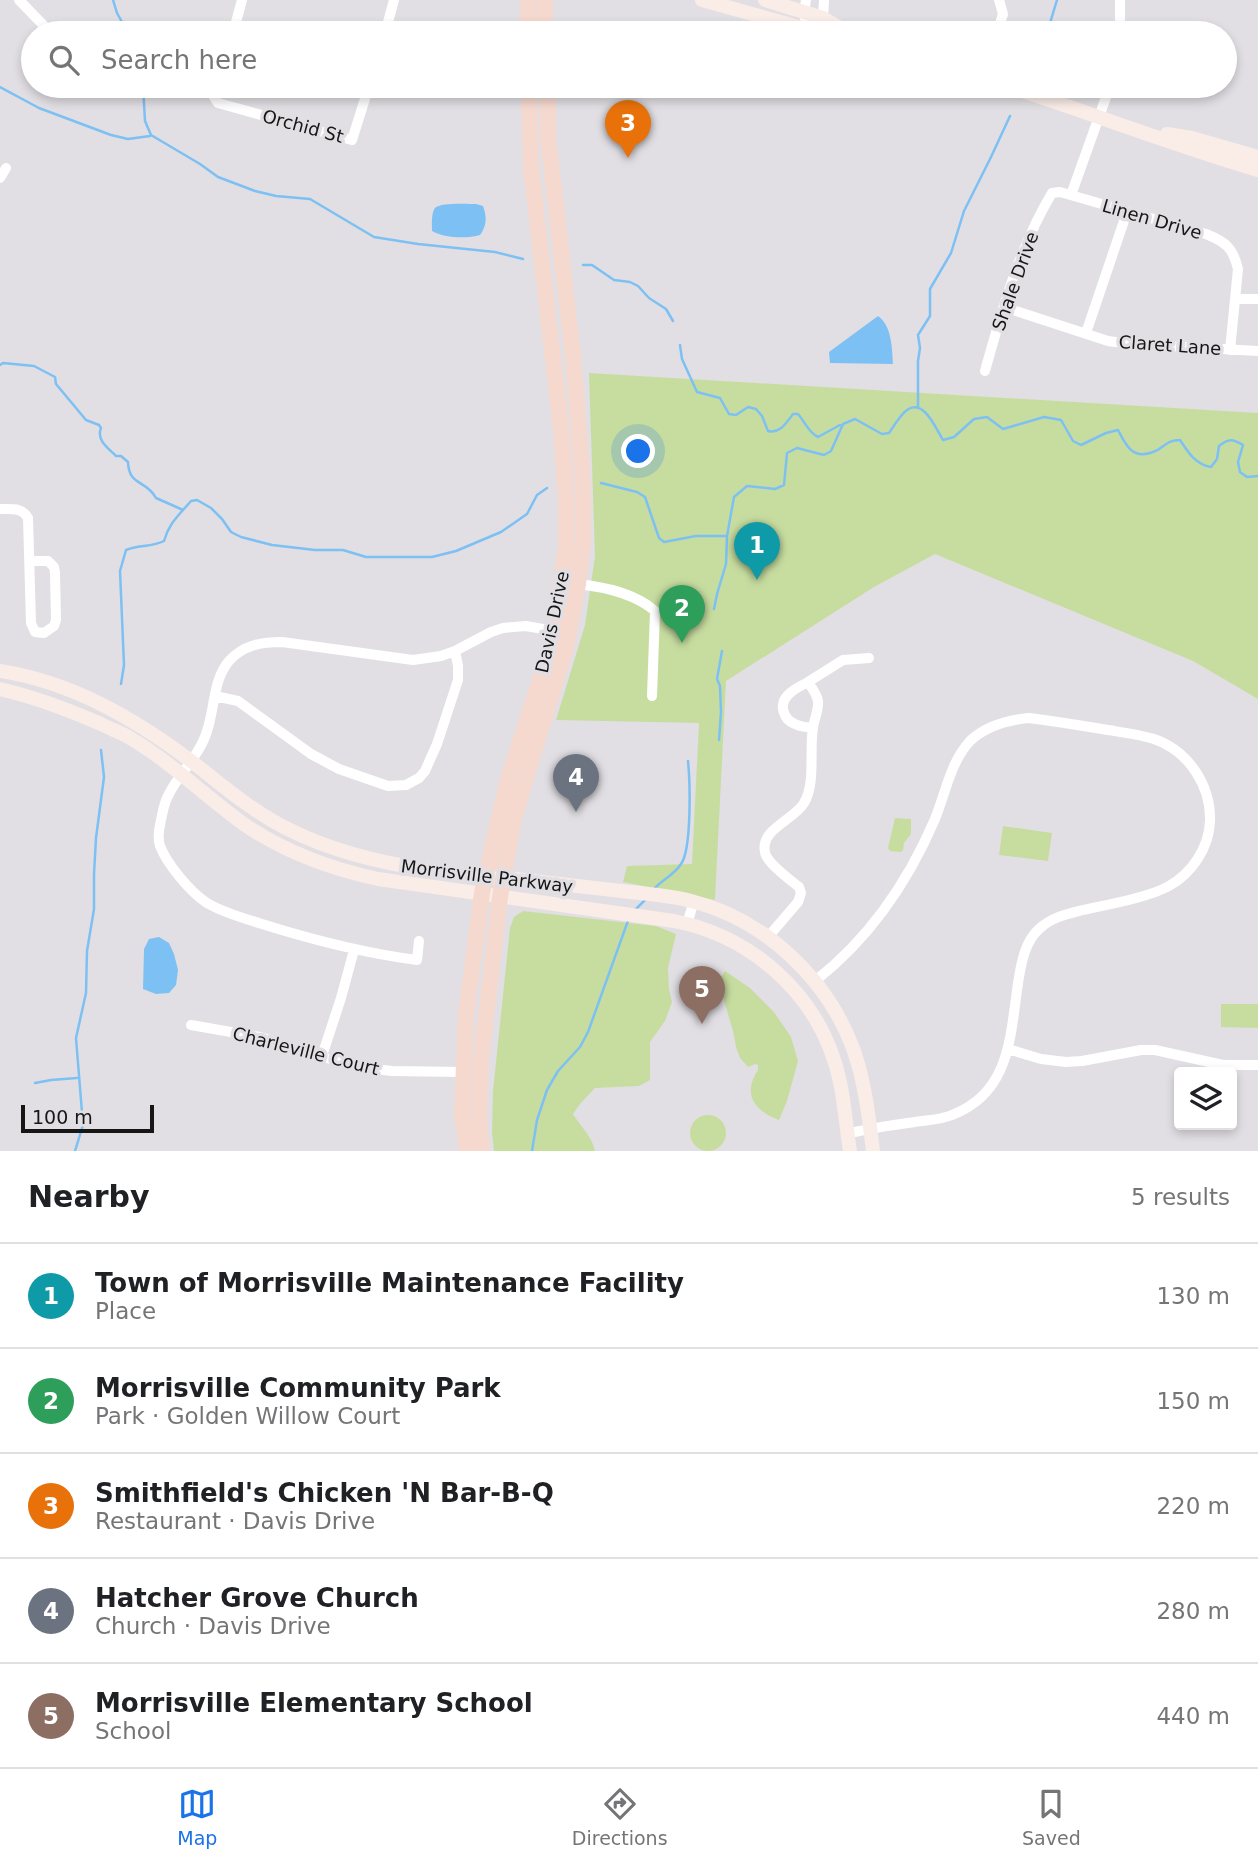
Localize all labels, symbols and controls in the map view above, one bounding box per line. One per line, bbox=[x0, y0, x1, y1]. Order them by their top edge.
search box bbox=[21, 21, 1237, 98]
icon: search bbox=[45, 41, 83, 79]
text: Search here bbox=[101, 45, 257, 75]
pin: 3 bbox=[605, 100, 651, 158]
street label: Orchid St bbox=[260, 105, 346, 147]
street label: Linen Drive bbox=[1100, 195, 1204, 243]
street label: Shale Drive bbox=[987, 229, 1043, 333]
street label: Claret Lane bbox=[1118, 331, 1222, 359]
your location bbox=[621, 434, 655, 468]
pin: 1 bbox=[734, 522, 780, 580]
street label: Davis Drive bbox=[531, 569, 573, 675]
pin: 2 bbox=[659, 585, 705, 643]
pin: 4 bbox=[553, 754, 599, 812]
street label: Morrisville Parkway bbox=[400, 855, 575, 897]
pin: 5 bbox=[679, 966, 725, 1024]
street label: Charleville Court bbox=[230, 1023, 382, 1079]
map controls bbox=[1174, 1067, 1237, 1130]
button: layers bbox=[1174, 1067, 1237, 1130]
scale bar bbox=[21, 1102, 154, 1134]
text: 100 m bbox=[32, 1106, 93, 1128]
text: Nearby bbox=[28, 1179, 150, 1214]
text: 5 results bbox=[1131, 1184, 1230, 1210]
text: Town of Morrisville Maintenance Facility bbox=[95, 1268, 684, 1298]
text: 1 bbox=[43, 1283, 59, 1309]
text: 130 m bbox=[1156, 1283, 1230, 1309]
text: Place bbox=[95, 1298, 156, 1324]
text: Morrisville Community Park bbox=[95, 1373, 501, 1403]
text: 2 bbox=[43, 1388, 59, 1414]
text: 150 m bbox=[1156, 1388, 1230, 1414]
text: Park · Golden Willow Court bbox=[95, 1403, 400, 1429]
text: Smithfield's Chicken 'N Bar-B-Q bbox=[95, 1478, 554, 1508]
text: 3 bbox=[43, 1493, 59, 1519]
text: 220 m bbox=[1156, 1493, 1230, 1519]
text: Restaurant · Davis Drive bbox=[95, 1508, 375, 1534]
text: Hatcher Grove Church bbox=[95, 1583, 419, 1613]
text: 4 bbox=[43, 1598, 59, 1624]
text: 280 m bbox=[1156, 1598, 1230, 1624]
text: Church · Davis Drive bbox=[95, 1613, 331, 1639]
text: Morrisville Elementary School bbox=[95, 1688, 533, 1718]
text: 5 bbox=[43, 1703, 59, 1729]
text: 440 m bbox=[1156, 1703, 1230, 1729]
text: School bbox=[95, 1718, 171, 1744]
tab: Map bbox=[177, 1785, 217, 1849]
tab: Directions bbox=[572, 1785, 668, 1849]
tab: Saved bbox=[1022, 1785, 1081, 1849]

